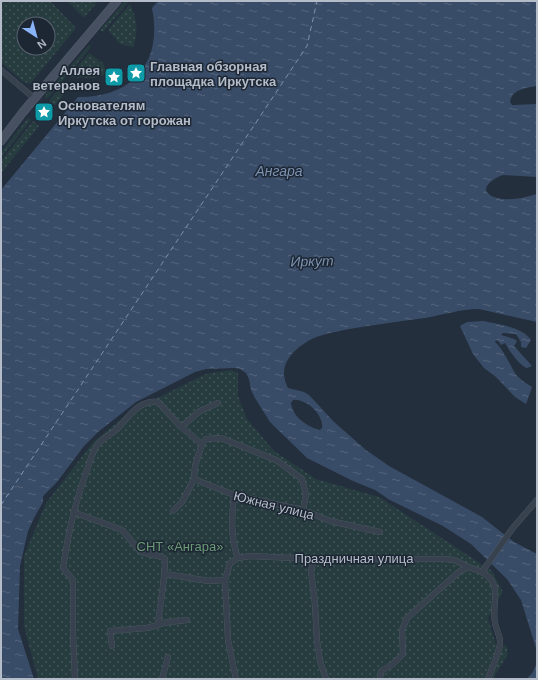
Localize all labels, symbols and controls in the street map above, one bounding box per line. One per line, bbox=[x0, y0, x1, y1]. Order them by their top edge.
north arrow bbox=[16, 16, 56, 56]
text: N bbox=[35, 37, 49, 51]
place label: Главная обзорная площадка Иркутска bbox=[150, 59, 277, 89]
place icon: Главная обзорная площадка Иркутска bbox=[125, 62, 147, 84]
place label: Аллея ветеранов bbox=[33, 63, 100, 93]
place icon: Аллея ветеранов bbox=[103, 66, 125, 88]
place label: Основателям Иркутска от горожан bbox=[58, 98, 191, 128]
place icon: Основателям Иркутска от горожан bbox=[33, 101, 55, 123]
water label: Ангара bbox=[254, 163, 303, 179]
water label: Иркут bbox=[290, 253, 334, 269]
street label: Южная улица bbox=[232, 488, 317, 523]
park label: СНТ «Ангара» bbox=[137, 539, 223, 554]
street label: Праздничная улица bbox=[295, 551, 414, 566]

